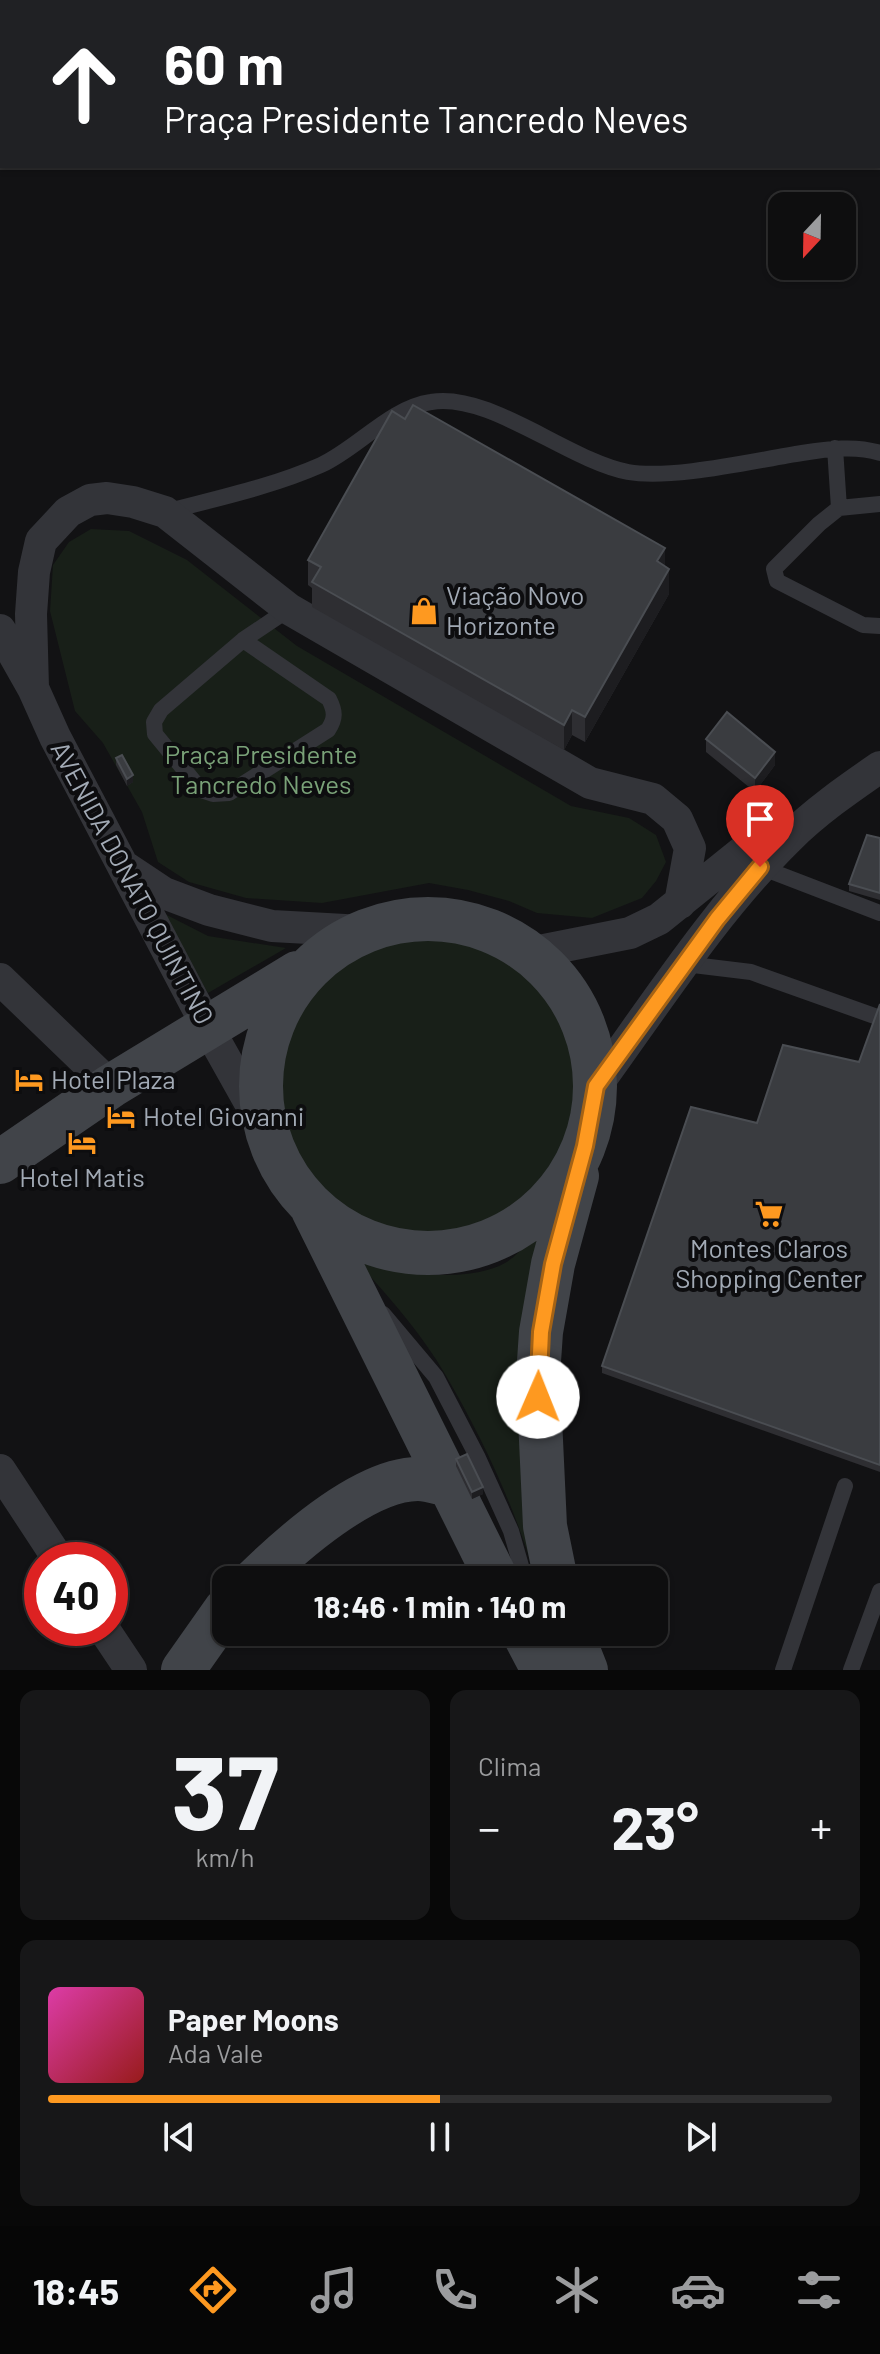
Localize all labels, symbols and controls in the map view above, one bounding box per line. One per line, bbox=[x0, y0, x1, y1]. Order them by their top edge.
text: 60 m bbox=[164, 29, 284, 96]
icon: ahead bbox=[32, 32, 136, 136]
text: Praça Presidente Tancredo Neves bbox=[164, 97, 688, 140]
north arrow bbox=[768, 192, 856, 280]
map controls bbox=[768, 192, 856, 280]
place label: Viação Novo Horizonte bbox=[446, 579, 585, 640]
shop icon: Viação Novo Horizonte bbox=[409, 596, 439, 626]
street label: AVENIDA DONATO QUINTINO bbox=[45, 735, 221, 1029]
park label: Praça Presidente Tancredo Neves bbox=[165, 738, 357, 799]
pin bbox=[726, 785, 794, 867]
icon: arrive bbox=[738, 797, 782, 841]
place label: Hotel Plaza bbox=[51, 1063, 176, 1094]
hotel icon: Hotel Plaza bbox=[14, 1065, 44, 1095]
place label: Hotel Giovanni bbox=[143, 1100, 304, 1131]
hotel icon: Hotel Giovanni bbox=[106, 1102, 136, 1132]
hotel icon: Hotel Matis bbox=[67, 1128, 97, 1158]
place label: Hotel Matis bbox=[19, 1161, 145, 1192]
supermarket icon: Montes Claros Shopping Center bbox=[754, 1199, 784, 1229]
place label: Montes Claros Shopping Center bbox=[675, 1232, 863, 1293]
position arrow bbox=[496, 1355, 580, 1439]
speed limit sign: 40 bbox=[24, 1542, 128, 1646]
text: 18:46 · 1 min · 140 m bbox=[314, 1588, 566, 1624]
text: 37 bbox=[171, 1726, 279, 1851]
text: Clima bbox=[478, 1750, 541, 1781]
text: 23° bbox=[611, 1790, 699, 1862]
text: − bbox=[478, 1800, 500, 1853]
text: + bbox=[810, 1800, 832, 1853]
text: km/h bbox=[196, 1841, 254, 1872]
text: Paper Moons bbox=[168, 2001, 339, 2037]
text: Ada Vale bbox=[168, 2037, 263, 2068]
icon: previous bbox=[157, 2115, 201, 2159]
icon: pause bbox=[418, 2115, 462, 2159]
icon: next bbox=[679, 2115, 723, 2159]
icon: directions bbox=[185, 2262, 241, 2318]
icon: music bbox=[306, 2262, 362, 2318]
icon: phone bbox=[427, 2262, 483, 2318]
icon: climate bbox=[549, 2262, 605, 2318]
icon: car bbox=[670, 2262, 726, 2318]
icon: filters bbox=[791, 2262, 847, 2318]
text: 18:45 bbox=[33, 2269, 119, 2312]

